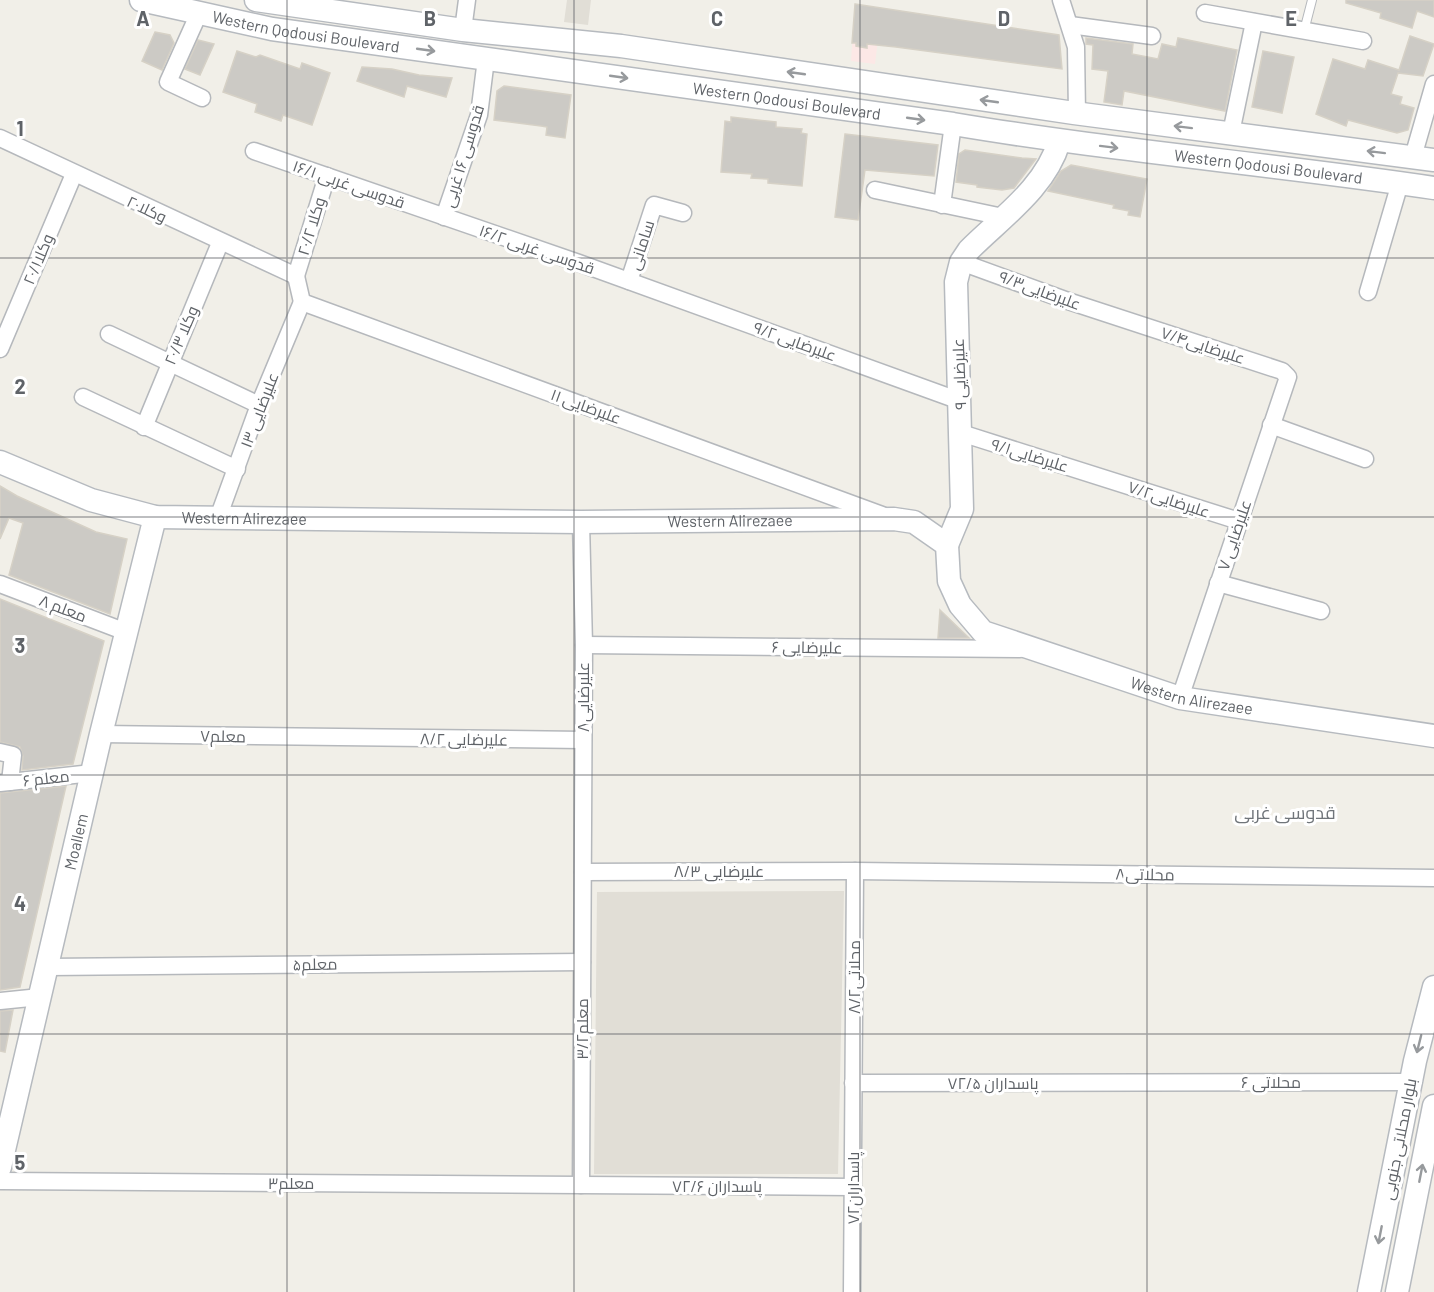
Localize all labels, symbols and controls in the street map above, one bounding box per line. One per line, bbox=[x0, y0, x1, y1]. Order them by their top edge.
text: A bbox=[136, 6, 150, 30]
street label: Western Qodousi Boulevard bbox=[211, 6, 401, 56]
text: B bbox=[424, 6, 436, 30]
text: C bbox=[711, 6, 723, 30]
text: D bbox=[998, 6, 1010, 30]
text: E bbox=[1285, 6, 1297, 30]
one-way arrow bbox=[416, 45, 435, 56]
one-way arrow bbox=[787, 67, 807, 78]
one-way arrow bbox=[609, 72, 629, 83]
street label: Western Qodousi Boulevard bbox=[692, 78, 882, 123]
one-way arrow bbox=[980, 96, 1000, 107]
street label: قدوسی ۱۶ غربی bbox=[438, 102, 489, 210]
one-way arrow bbox=[906, 113, 926, 124]
text: 1 bbox=[16, 116, 24, 140]
one-way arrow bbox=[1173, 121, 1193, 132]
one-way arrow bbox=[1099, 141, 1119, 152]
street label: Western Qodousi Boulevard bbox=[1173, 145, 1364, 187]
one-way arrow bbox=[1367, 146, 1386, 157]
street label: ۱۶/۱ قدوسی غربی bbox=[290, 155, 408, 214]
street label: وکلا۲۰ bbox=[124, 191, 170, 227]
street label: وکلا ۲۰/۲ bbox=[293, 194, 329, 258]
street label: سامانی bbox=[624, 217, 659, 273]
street label: ۱۶/۲ قدوسی غربی bbox=[476, 220, 597, 279]
street label: وکلا۲۰/۱ bbox=[18, 231, 58, 287]
street label: علیرضایی۹/۳ bbox=[996, 266, 1084, 315]
street label: وکلا ۲۰/۳ bbox=[160, 302, 202, 368]
street label: ۹/۲ علیرضایی bbox=[751, 317, 839, 366]
street label: علیرضایی۷/۴ bbox=[1158, 322, 1248, 369]
street label: ۹ علیرضایی bbox=[948, 338, 971, 410]
street label: ۱۳ علیرضایی bbox=[235, 369, 283, 451]
text: 2 bbox=[14, 374, 26, 398]
street label: ۱۱ علیرضایی bbox=[548, 384, 624, 429]
street label: علیرضایی۹/۱ bbox=[989, 434, 1071, 477]
street label: علیرضایی۷/۲ bbox=[1125, 476, 1213, 523]
street label: ۷ علیرضایی bbox=[1213, 497, 1256, 573]
street label: Western Alirezaee bbox=[181, 507, 307, 528]
street label: Western Alirezaee bbox=[667, 510, 793, 530]
street label: ۸ معلم bbox=[36, 590, 90, 628]
text: 3 bbox=[15, 633, 25, 657]
street label: ۶ علیرضایی bbox=[771, 636, 843, 659]
street label: علیرضایی۸ bbox=[573, 662, 594, 732]
street label: Western Alirezaee bbox=[1128, 672, 1254, 718]
street label: معلم۷ bbox=[200, 726, 246, 748]
street label: علیرضایی ۸/۲ bbox=[420, 728, 508, 751]
street label: ۶ معلم bbox=[22, 766, 71, 792]
district label: قدوسی غربی bbox=[1234, 801, 1336, 824]
street label: Moallem bbox=[60, 811, 91, 872]
street label: ۸/۳ علیرضایی bbox=[674, 861, 764, 882]
street label: محلاتی۸ bbox=[1115, 863, 1175, 886]
text: 4 bbox=[14, 891, 26, 915]
street label: محلاتی۸/۲ bbox=[844, 940, 865, 1014]
street label: معلم۵ bbox=[293, 954, 338, 976]
street label: معلم۳/۲ bbox=[572, 998, 594, 1060]
one-way arrow bbox=[1413, 1034, 1425, 1053]
street label: ۶ محلاتی bbox=[1241, 1072, 1301, 1093]
street label: ۷۲/۵ پاسداران bbox=[947, 1073, 1039, 1095]
street label: بلوار محلاتی جنوبی bbox=[1377, 1076, 1422, 1202]
text: 5 bbox=[15, 1150, 26, 1174]
street label: پاسداران۷۲ bbox=[843, 1151, 865, 1224]
one-way arrow bbox=[1415, 1164, 1427, 1183]
street label: معلم۳ bbox=[268, 1173, 314, 1195]
street label: ۷۲/۶ پاسداران bbox=[672, 1176, 763, 1198]
one-way arrow bbox=[1374, 1225, 1385, 1244]

